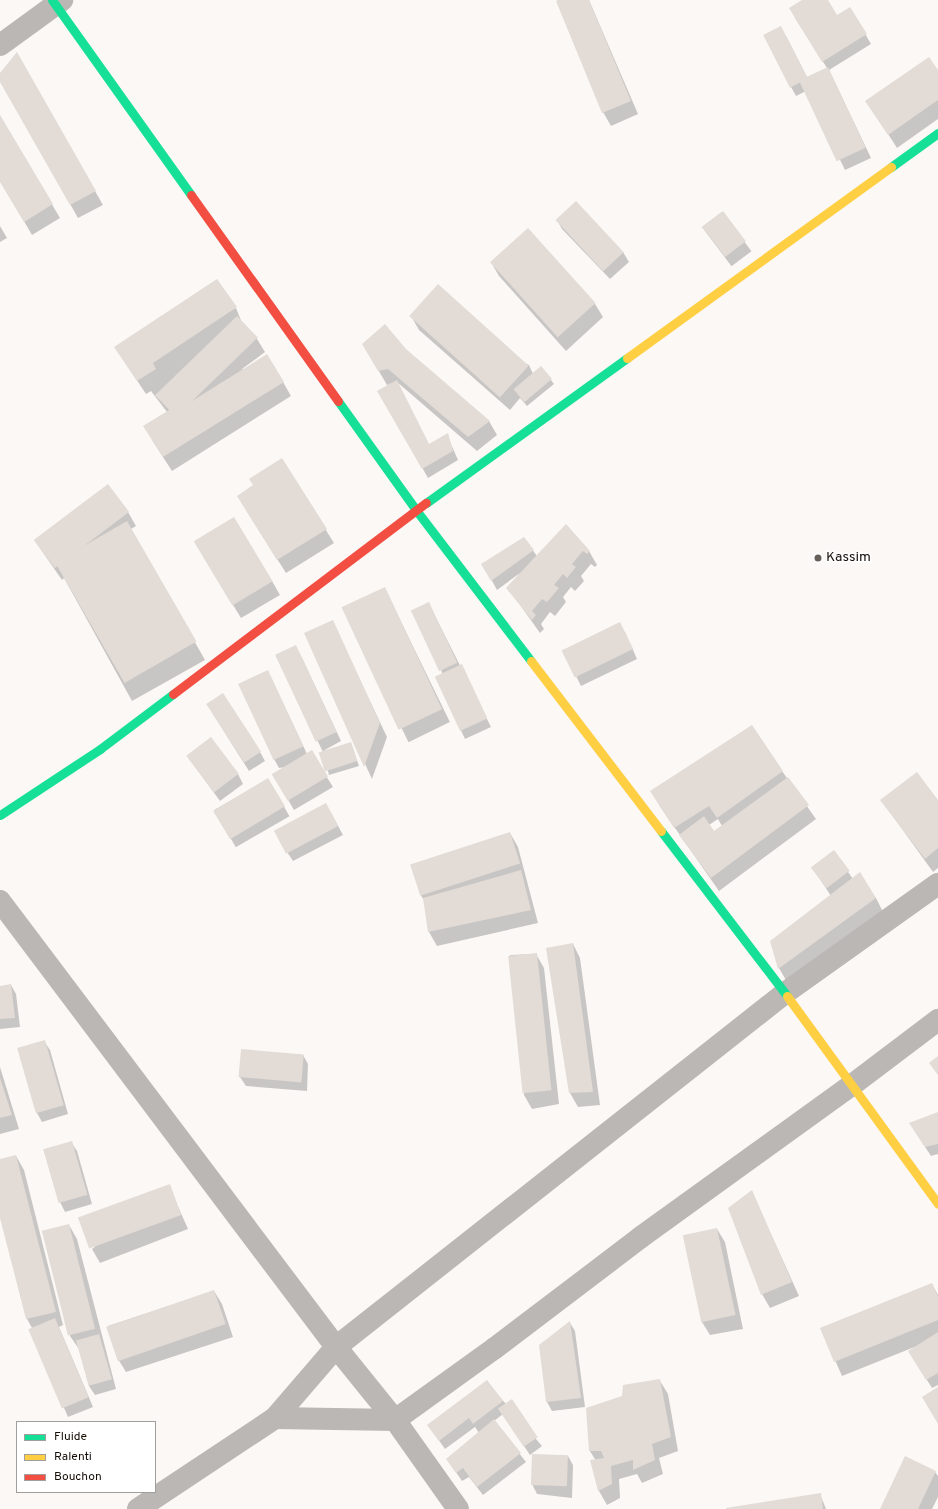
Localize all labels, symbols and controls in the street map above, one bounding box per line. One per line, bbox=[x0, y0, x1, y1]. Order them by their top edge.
place label: Kassim bbox=[826, 550, 871, 566]
marker: Kassim bbox=[813, 553, 823, 563]
legend bbox=[16, 1421, 156, 1493]
text: Fluide bbox=[54, 1429, 87, 1445]
text: Ralenti bbox=[54, 1449, 92, 1465]
text: Bouchon bbox=[54, 1469, 102, 1485]

